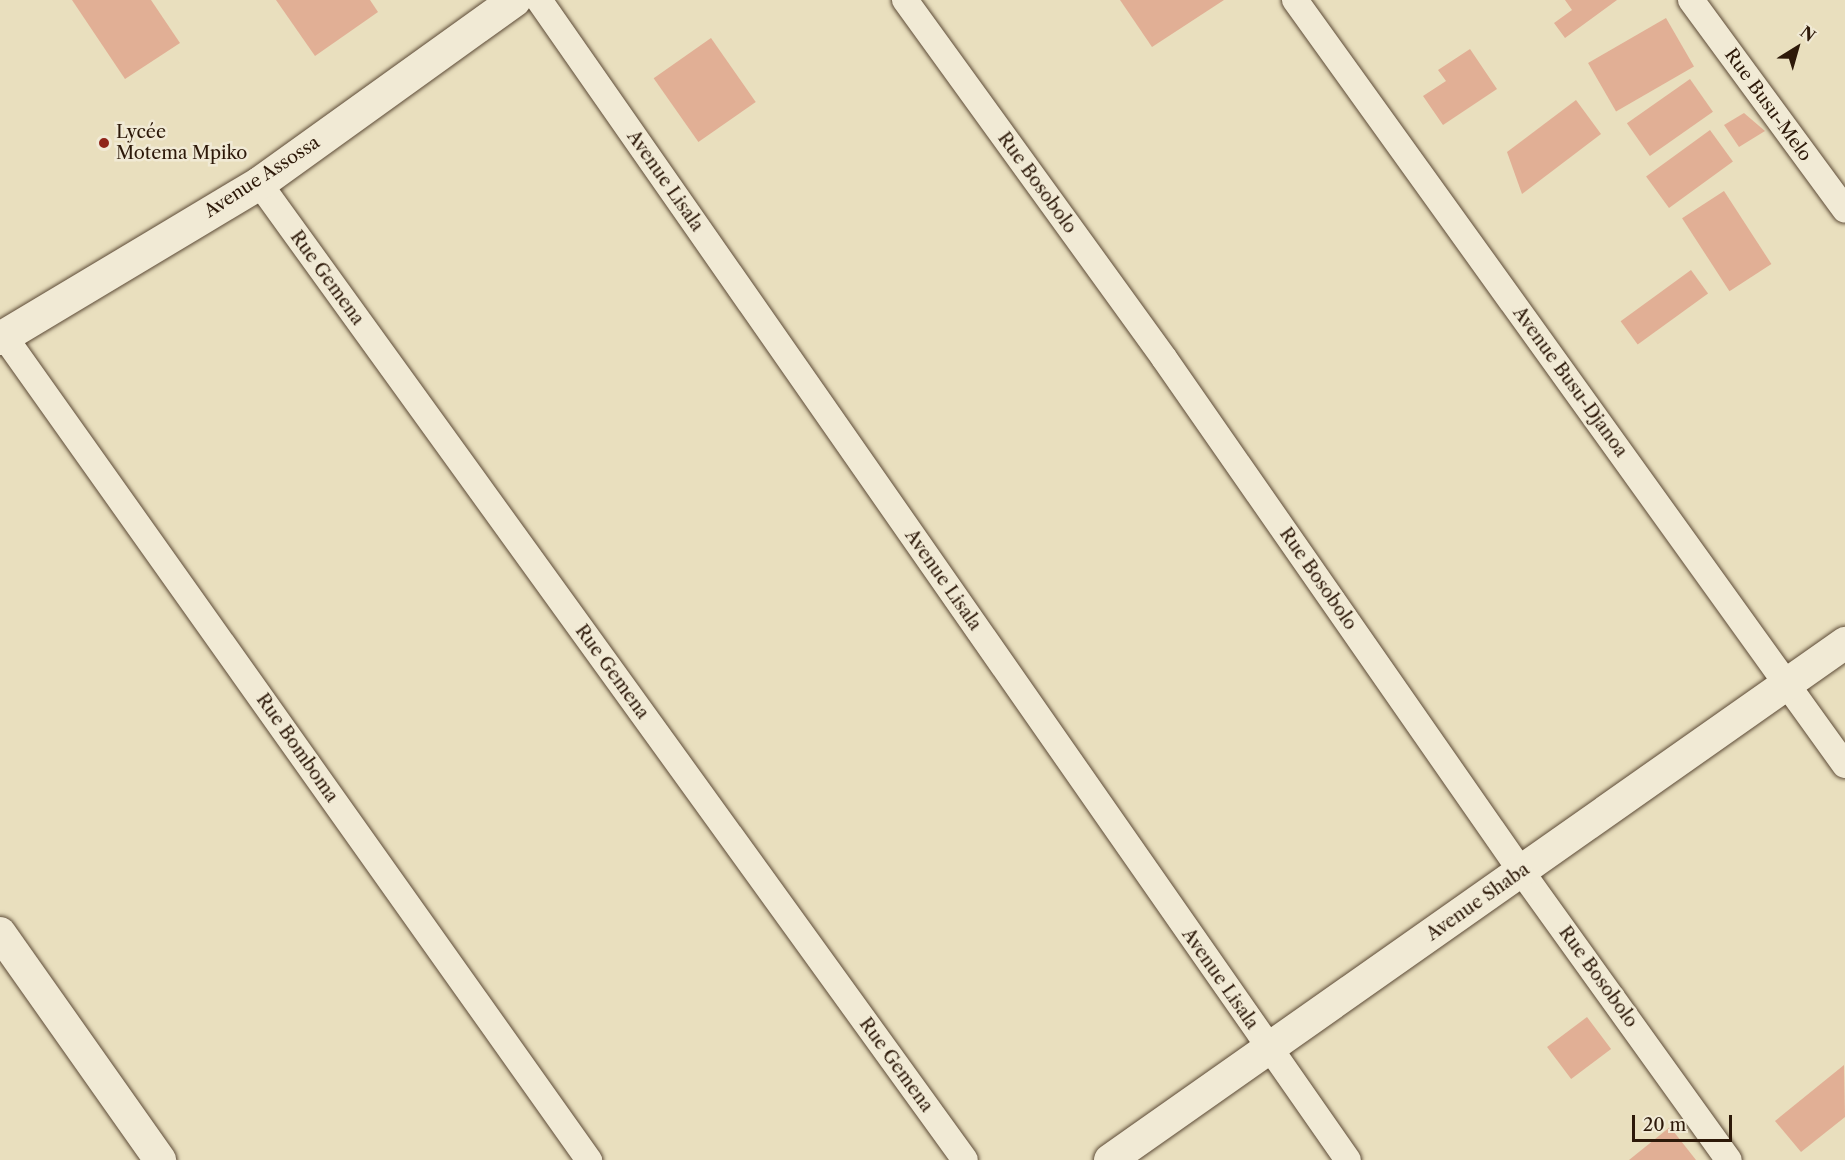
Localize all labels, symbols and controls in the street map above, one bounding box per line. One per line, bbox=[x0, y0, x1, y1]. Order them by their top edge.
north arrow bbox=[1767, 18, 1827, 78]
text: N bbox=[1796, 21, 1819, 46]
street label: Rue Busu-Melo bbox=[1720, 44, 1816, 166]
place label: Lycée Motema Mpiko bbox=[116, 122, 248, 164]
street label: Avenue Lisala bbox=[622, 126, 708, 236]
street label: Rue Bosobolo bbox=[993, 128, 1081, 238]
street label: Avenue Assossa bbox=[200, 131, 324, 223]
marker: Lycée Motema Mpiko bbox=[97, 136, 111, 150]
street label: Rue Gemena bbox=[286, 227, 368, 329]
street label: Avenue Busu-Djanoa bbox=[1508, 303, 1632, 461]
street label: Rue Bosobolo bbox=[1275, 524, 1361, 634]
street label: Avenue Lisala bbox=[900, 525, 986, 635]
street label: Rue Gemena bbox=[571, 621, 653, 723]
street label: Rue Bomboma bbox=[252, 690, 342, 806]
street label: Avenue Shaba bbox=[1422, 859, 1534, 945]
street label: Rue Bosobolo bbox=[1554, 922, 1642, 1032]
street label: Avenue Lisala bbox=[1177, 924, 1263, 1034]
street label: Rue Gemena bbox=[855, 1014, 937, 1116]
scale bar bbox=[1635, 1103, 1736, 1141]
text: 20 m bbox=[1643, 1114, 1686, 1136]

